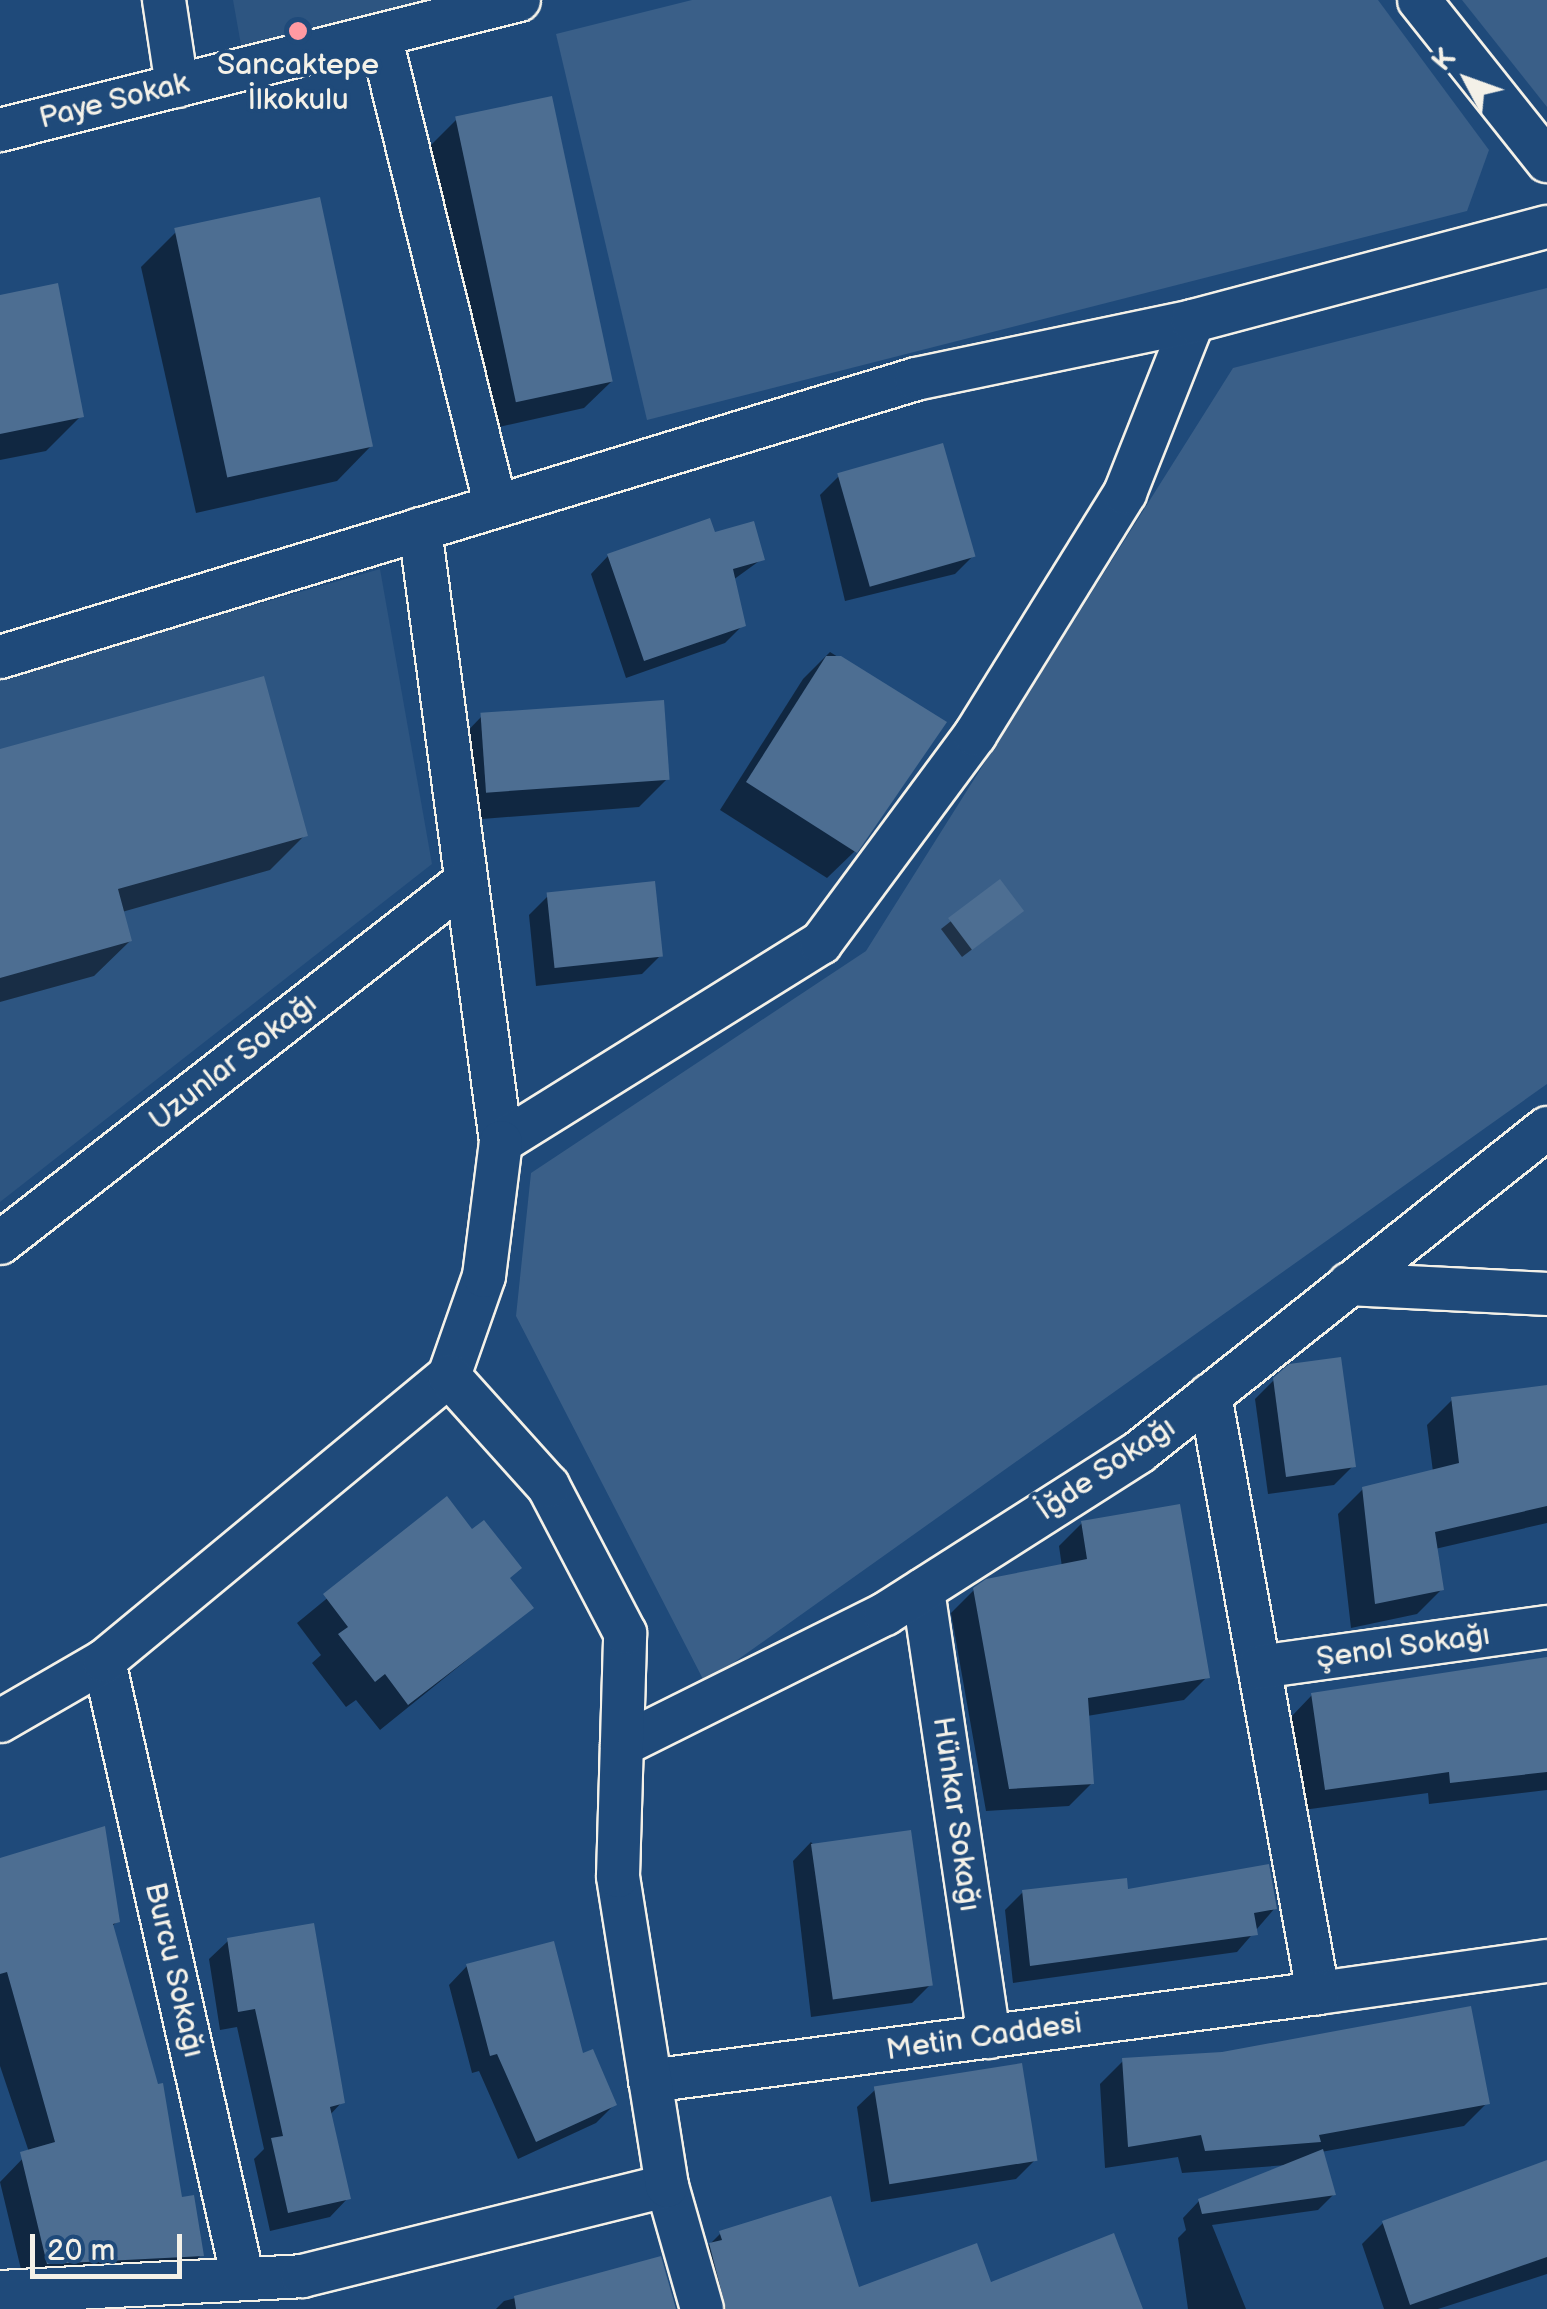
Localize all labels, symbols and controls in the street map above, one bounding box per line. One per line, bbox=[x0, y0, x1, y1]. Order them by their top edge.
marker: Sancaktepe İlkokulu bbox=[287, 20, 309, 42]
north arrow bbox=[1417, 30, 1517, 130]
text: K bbox=[1425, 42, 1463, 78]
place label: Sancaktepe İlkokulu bbox=[217, 47, 379, 118]
street label: Paye Sokak bbox=[35, 65, 193, 137]
street label: Uzunlar Sokağı bbox=[142, 985, 324, 1139]
street label: İğde Sokağı bbox=[1030, 1409, 1182, 1529]
street label: Şenol Sokağı bbox=[1314, 1617, 1492, 1677]
street label: Hünkar Sokağı bbox=[924, 1714, 988, 1914]
street label: Burcu Sokağı bbox=[136, 1879, 212, 2061]
street label: Metin Caddesi bbox=[884, 2005, 1084, 2069]
scale bar bbox=[35, 2214, 188, 2276]
text: 20 m bbox=[47, 2233, 115, 2269]

